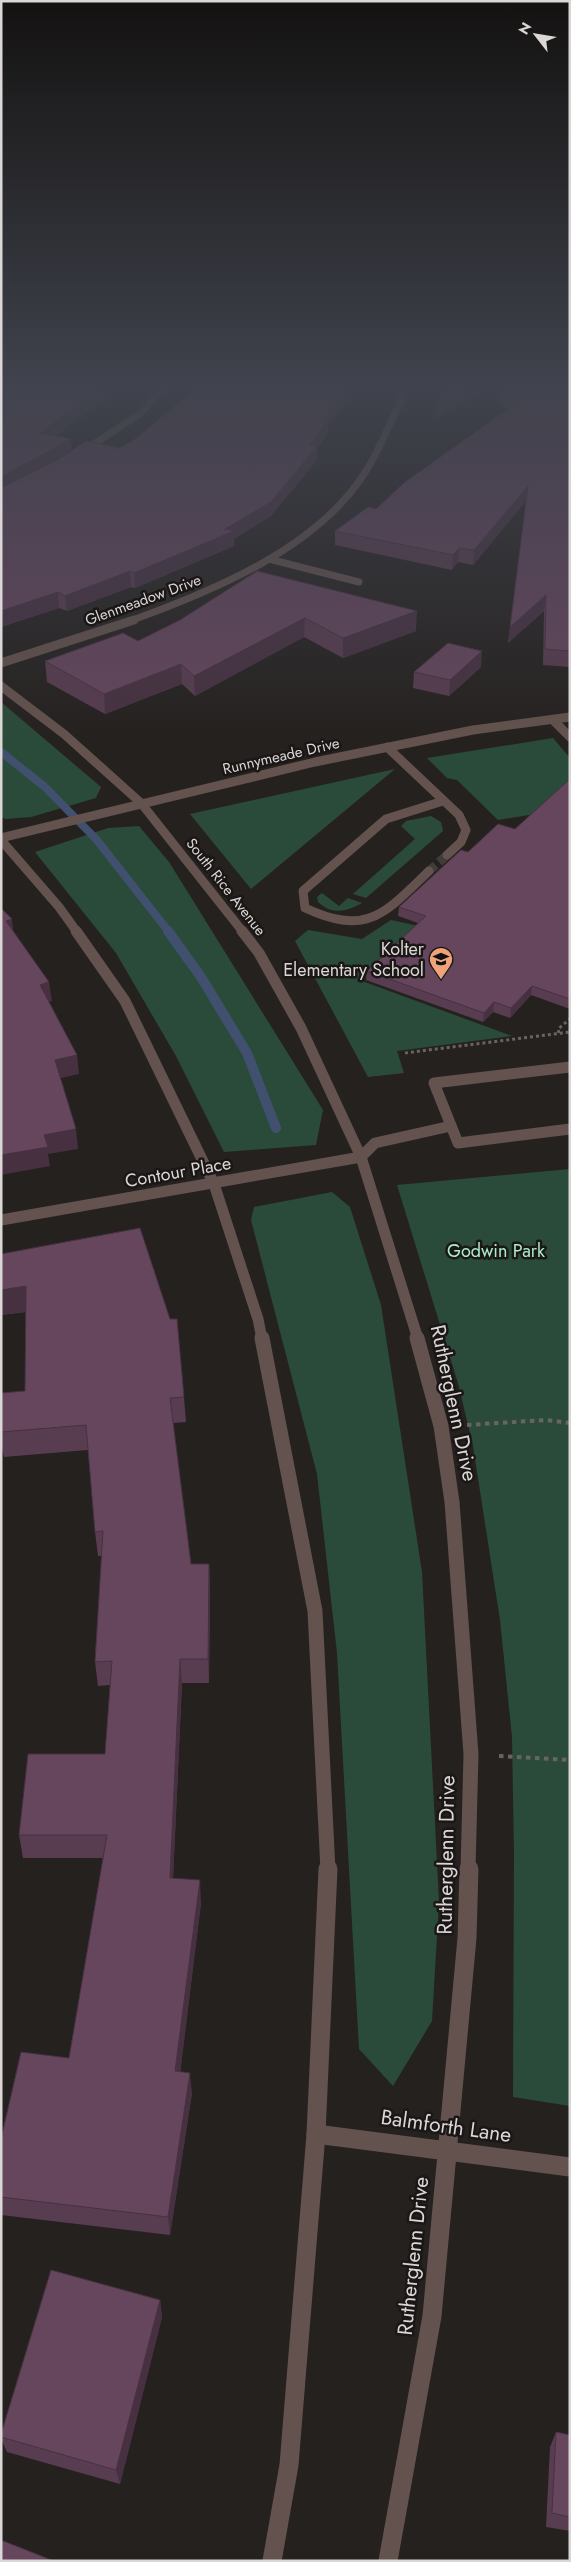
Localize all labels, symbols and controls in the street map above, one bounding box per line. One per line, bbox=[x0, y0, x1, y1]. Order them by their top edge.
north arrow bbox=[511, 10, 561, 60]
text: N bbox=[513, 18, 536, 38]
street label: Glenmeadow Drive bbox=[82, 569, 204, 631]
street label: Runnymeade Drive bbox=[220, 732, 342, 780]
street label: South Rice Avenue bbox=[181, 833, 271, 941]
place label: Kolter Elementary School bbox=[283, 936, 425, 983]
school or university icon: Kolter Elementary School bbox=[428, 946, 454, 980]
street label: Contour Place bbox=[123, 1150, 233, 1194]
park label: Godwin Park bbox=[447, 1238, 545, 1264]
street label: Rutherglenn Drive bbox=[423, 1322, 485, 1484]
street label: Rutherglenn Drive bbox=[430, 1775, 462, 1935]
street label: Balmforth Lane bbox=[379, 2102, 513, 2150]
street label: Rutherglenn Drive bbox=[390, 2175, 436, 2337]

